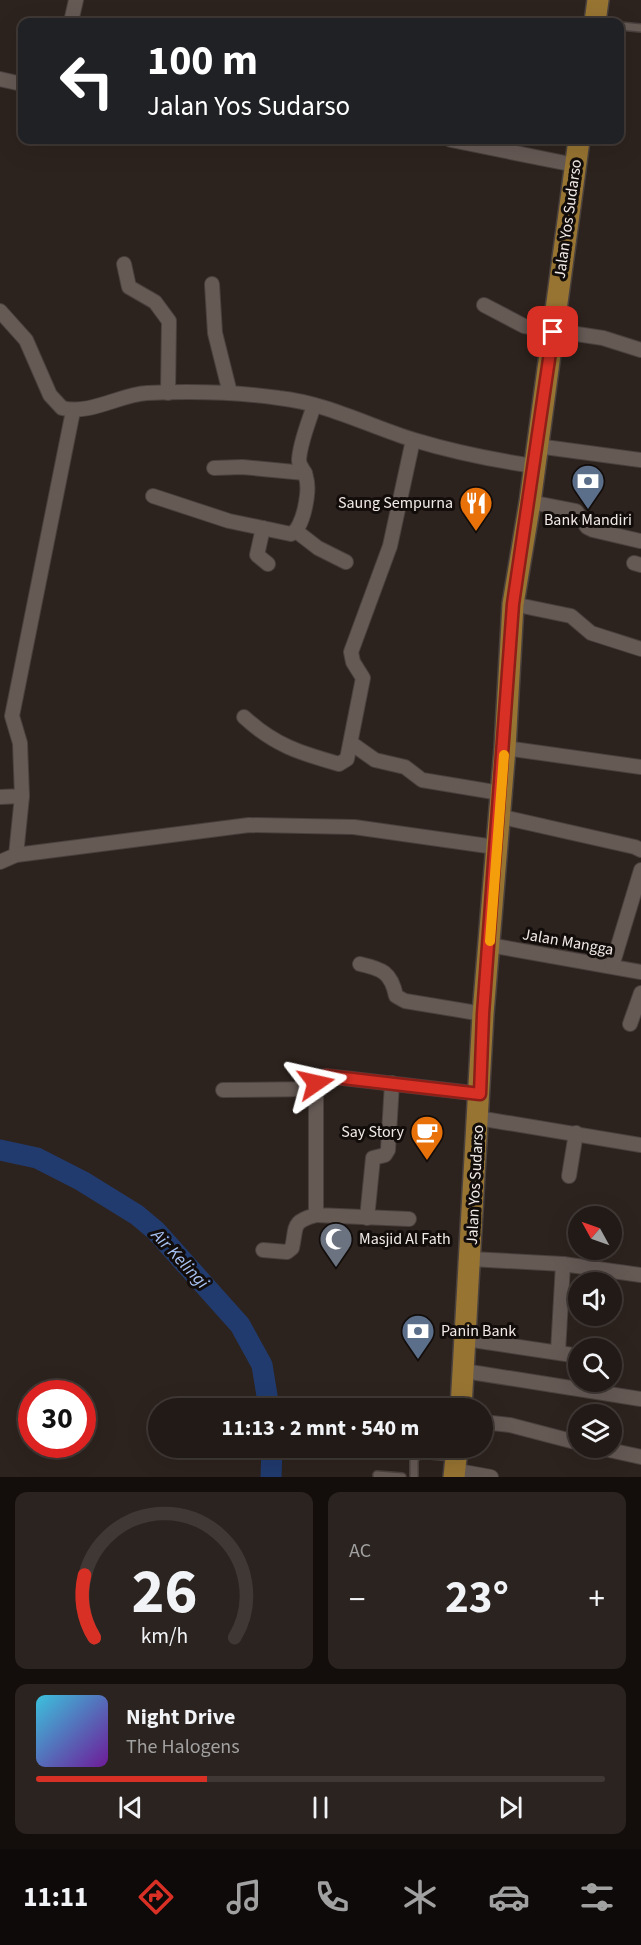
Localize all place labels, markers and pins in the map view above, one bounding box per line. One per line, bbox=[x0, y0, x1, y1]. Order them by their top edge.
pin bbox=[527, 306, 578, 357]
bank icon: Bank Mandiri bbox=[570, 463, 606, 510]
restaurant icon: Saung Sempurna bbox=[458, 485, 494, 532]
place label: Saung Sempurna bbox=[338, 492, 453, 514]
place label: Bank Mandiri bbox=[544, 509, 632, 531]
cafe icon: Say Story bbox=[409, 1114, 445, 1161]
place label: Say Story bbox=[341, 1121, 405, 1143]
mosque icon: Masjid Al Fath bbox=[318, 1221, 354, 1268]
place label: Masjid Al Fath bbox=[359, 1228, 451, 1250]
bank icon: Panin Bank bbox=[400, 1313, 436, 1360]
place label: Panin Bank bbox=[441, 1320, 516, 1342]

